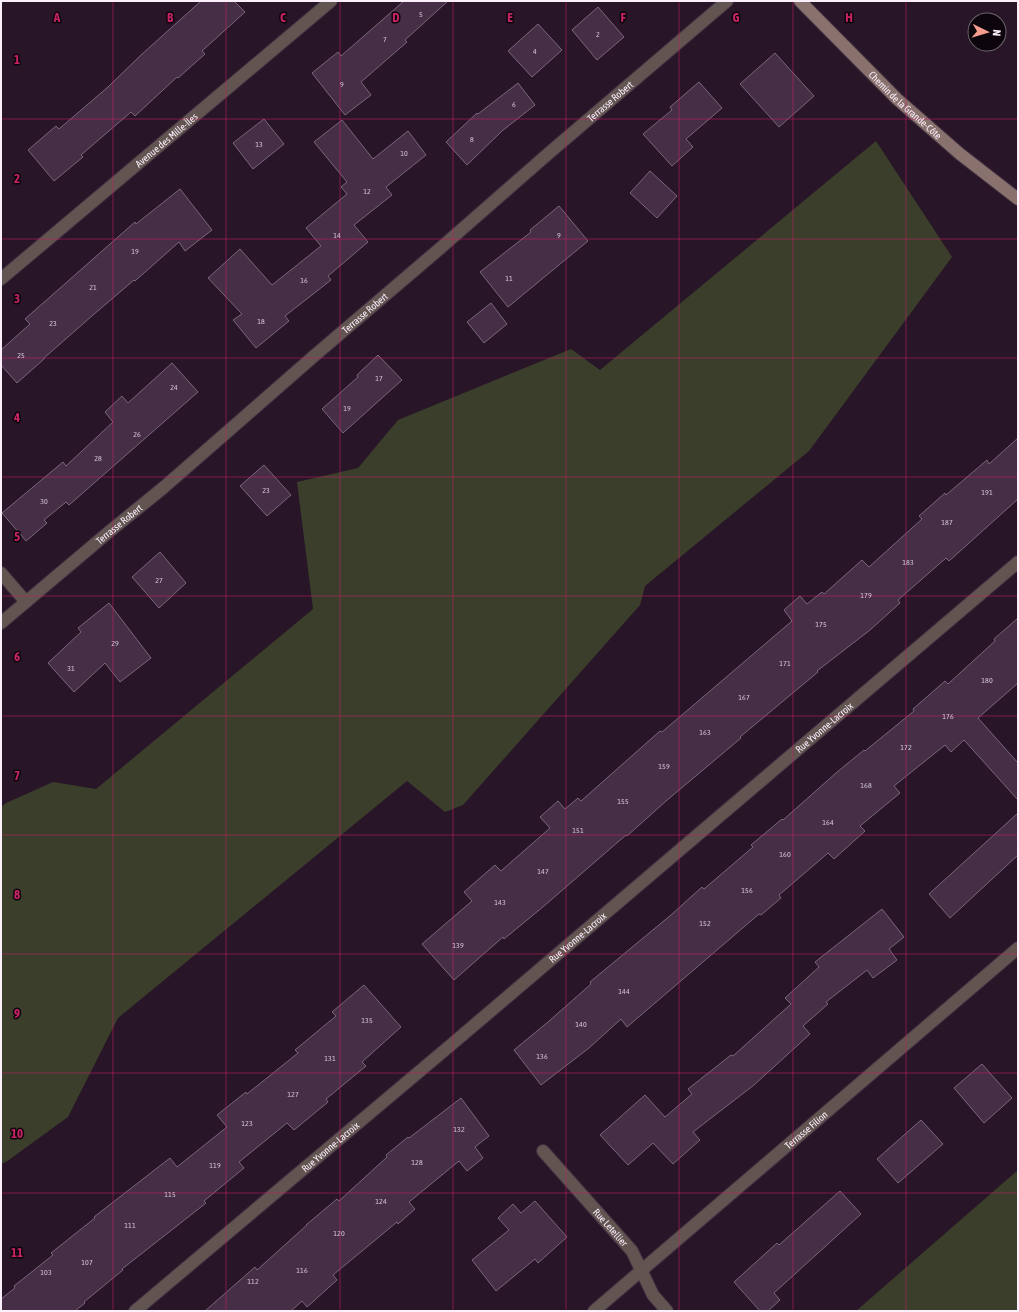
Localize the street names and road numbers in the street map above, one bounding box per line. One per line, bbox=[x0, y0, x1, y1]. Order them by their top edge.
street label: Chemin de la Grande-Côte bbox=[866, 69, 944, 142]
street label: Terrasse Robert bbox=[585, 79, 635, 124]
street label: Avenue des Mille-Îles bbox=[133, 111, 200, 169]
street label: Terrasse Robert bbox=[340, 291, 390, 336]
street label: Terrasse Robert bbox=[94, 502, 145, 546]
street label: Rue Yvonne-Lacroix bbox=[793, 700, 855, 755]
street label: Rue Yvonne-Lacroix bbox=[547, 910, 608, 965]
street label: Terrasse Filion bbox=[783, 1109, 830, 1151]
street label: Rue Yvonne-Lacroix bbox=[299, 1120, 361, 1174]
street label: Rue Letellier bbox=[591, 1206, 631, 1249]

